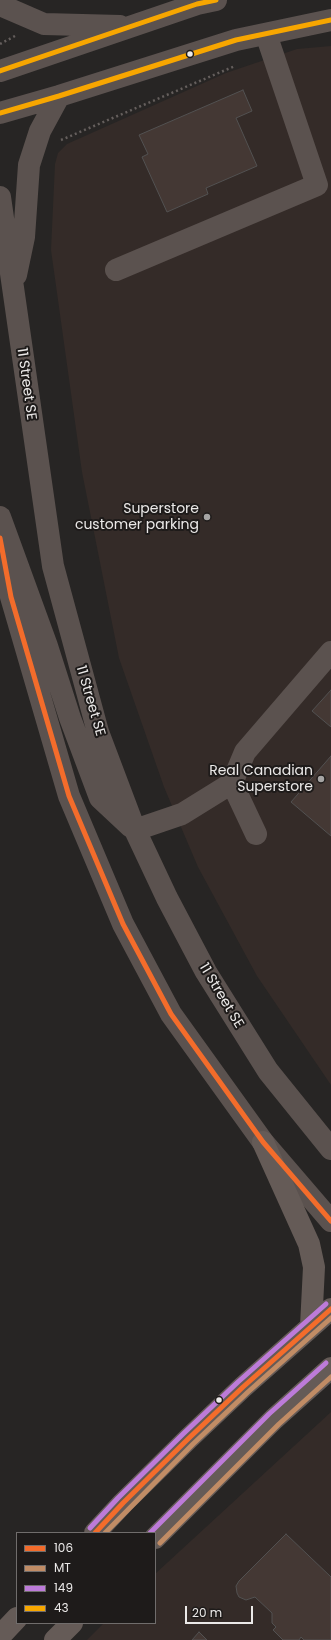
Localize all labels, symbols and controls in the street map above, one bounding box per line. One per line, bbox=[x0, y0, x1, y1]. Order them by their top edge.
unlabelled marker bbox=[185, 49, 195, 59]
street label: 11 Street SE bbox=[13, 347, 39, 421]
place label: Superstore customer parking bbox=[75, 501, 199, 534]
marker: Superstore customer parking bbox=[202, 512, 212, 522]
street label: 11 Street SE bbox=[72, 664, 108, 738]
place label: Real Canadian Superstore bbox=[209, 763, 313, 796]
marker: Real Canadian Superstore bbox=[316, 774, 326, 784]
street label: 11 Street SE bbox=[195, 960, 247, 1032]
unlabelled marker bbox=[214, 1395, 224, 1405]
legend bbox=[16, 1532, 156, 1624]
text: 106 bbox=[54, 1539, 73, 1556]
text: MT bbox=[54, 1559, 71, 1576]
text: 149 bbox=[54, 1579, 73, 1596]
scale bar bbox=[187, 1598, 255, 1624]
text: 43 bbox=[54, 1599, 69, 1616]
text: 20 m bbox=[192, 1604, 222, 1621]

